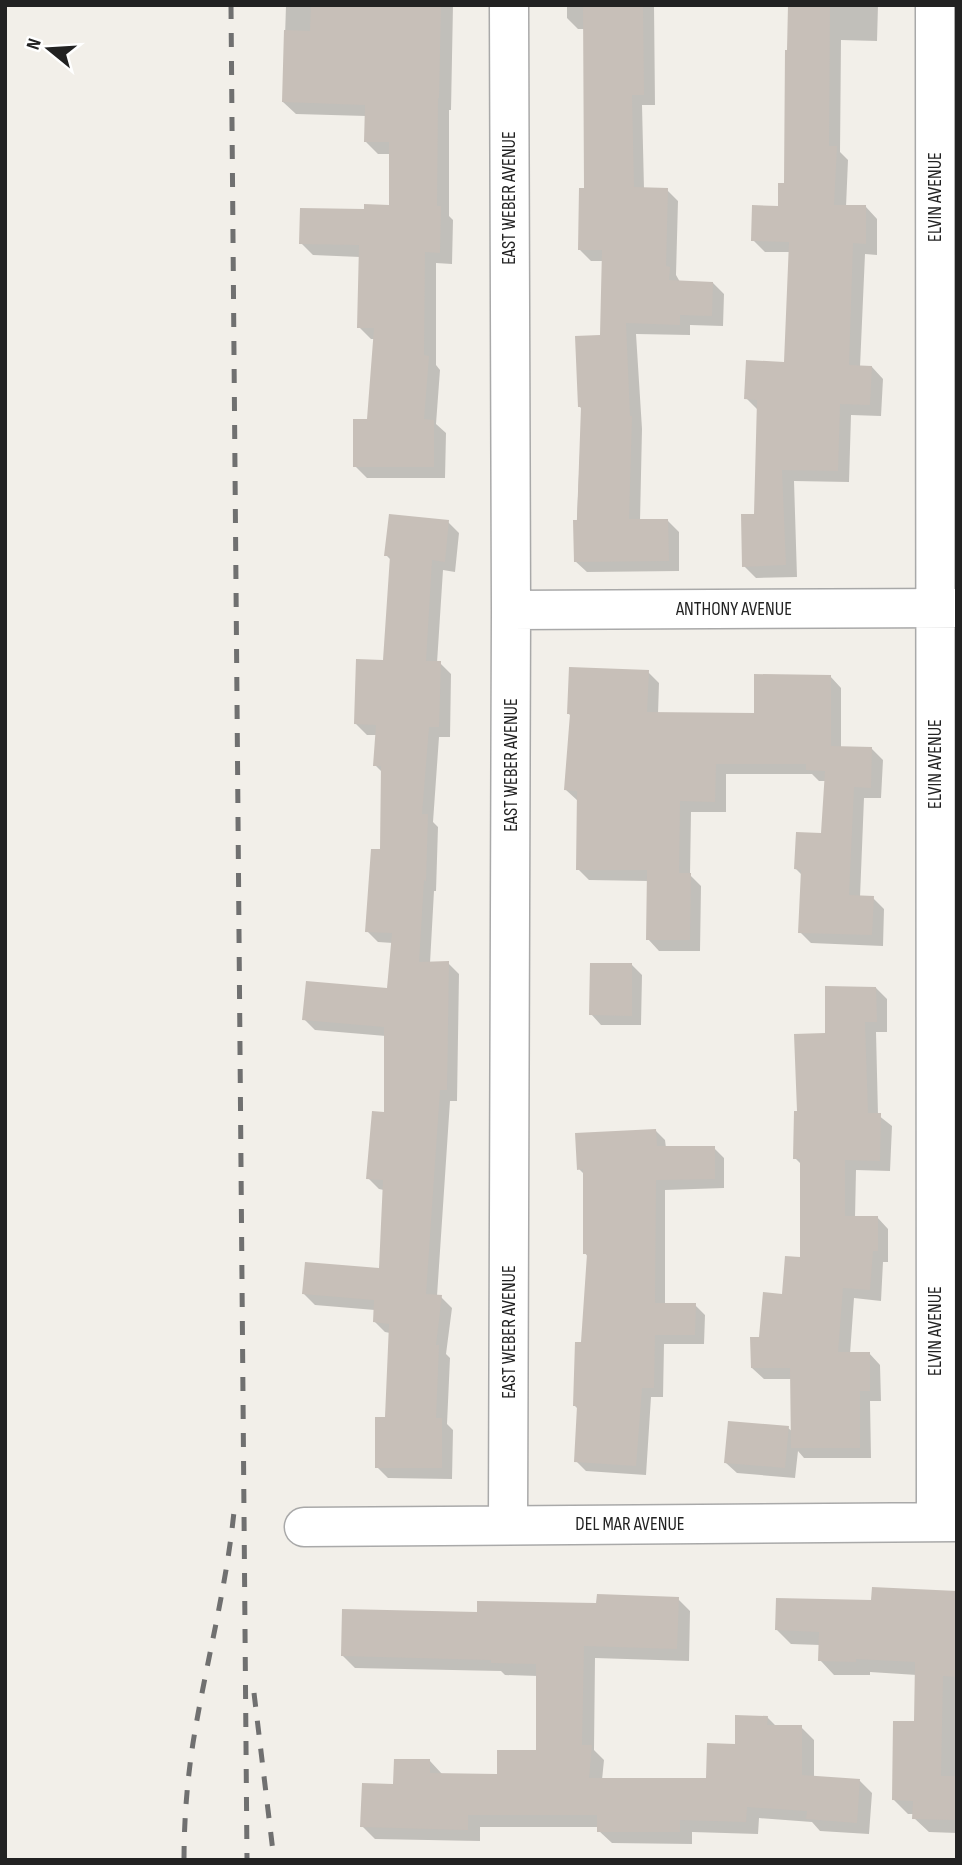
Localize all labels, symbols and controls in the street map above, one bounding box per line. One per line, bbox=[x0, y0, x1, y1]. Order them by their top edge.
north arrow bbox=[14, 14, 84, 84]
text: N bbox=[22, 36, 47, 53]
street label: EAST WEBER AVENUE bbox=[498, 131, 521, 265]
street label: ELVIN AVENUE bbox=[924, 152, 947, 242]
street label: ANTHONY AVENUE bbox=[675, 598, 792, 621]
street label: EAST WEBER AVENUE bbox=[500, 698, 523, 832]
street label: ELVIN AVENUE bbox=[924, 719, 947, 809]
street label: EAST WEBER AVENUE bbox=[498, 1265, 521, 1399]
street label: ELVIN AVENUE bbox=[924, 1286, 947, 1376]
street label: DEL MAR AVENUE bbox=[575, 1513, 685, 1536]

